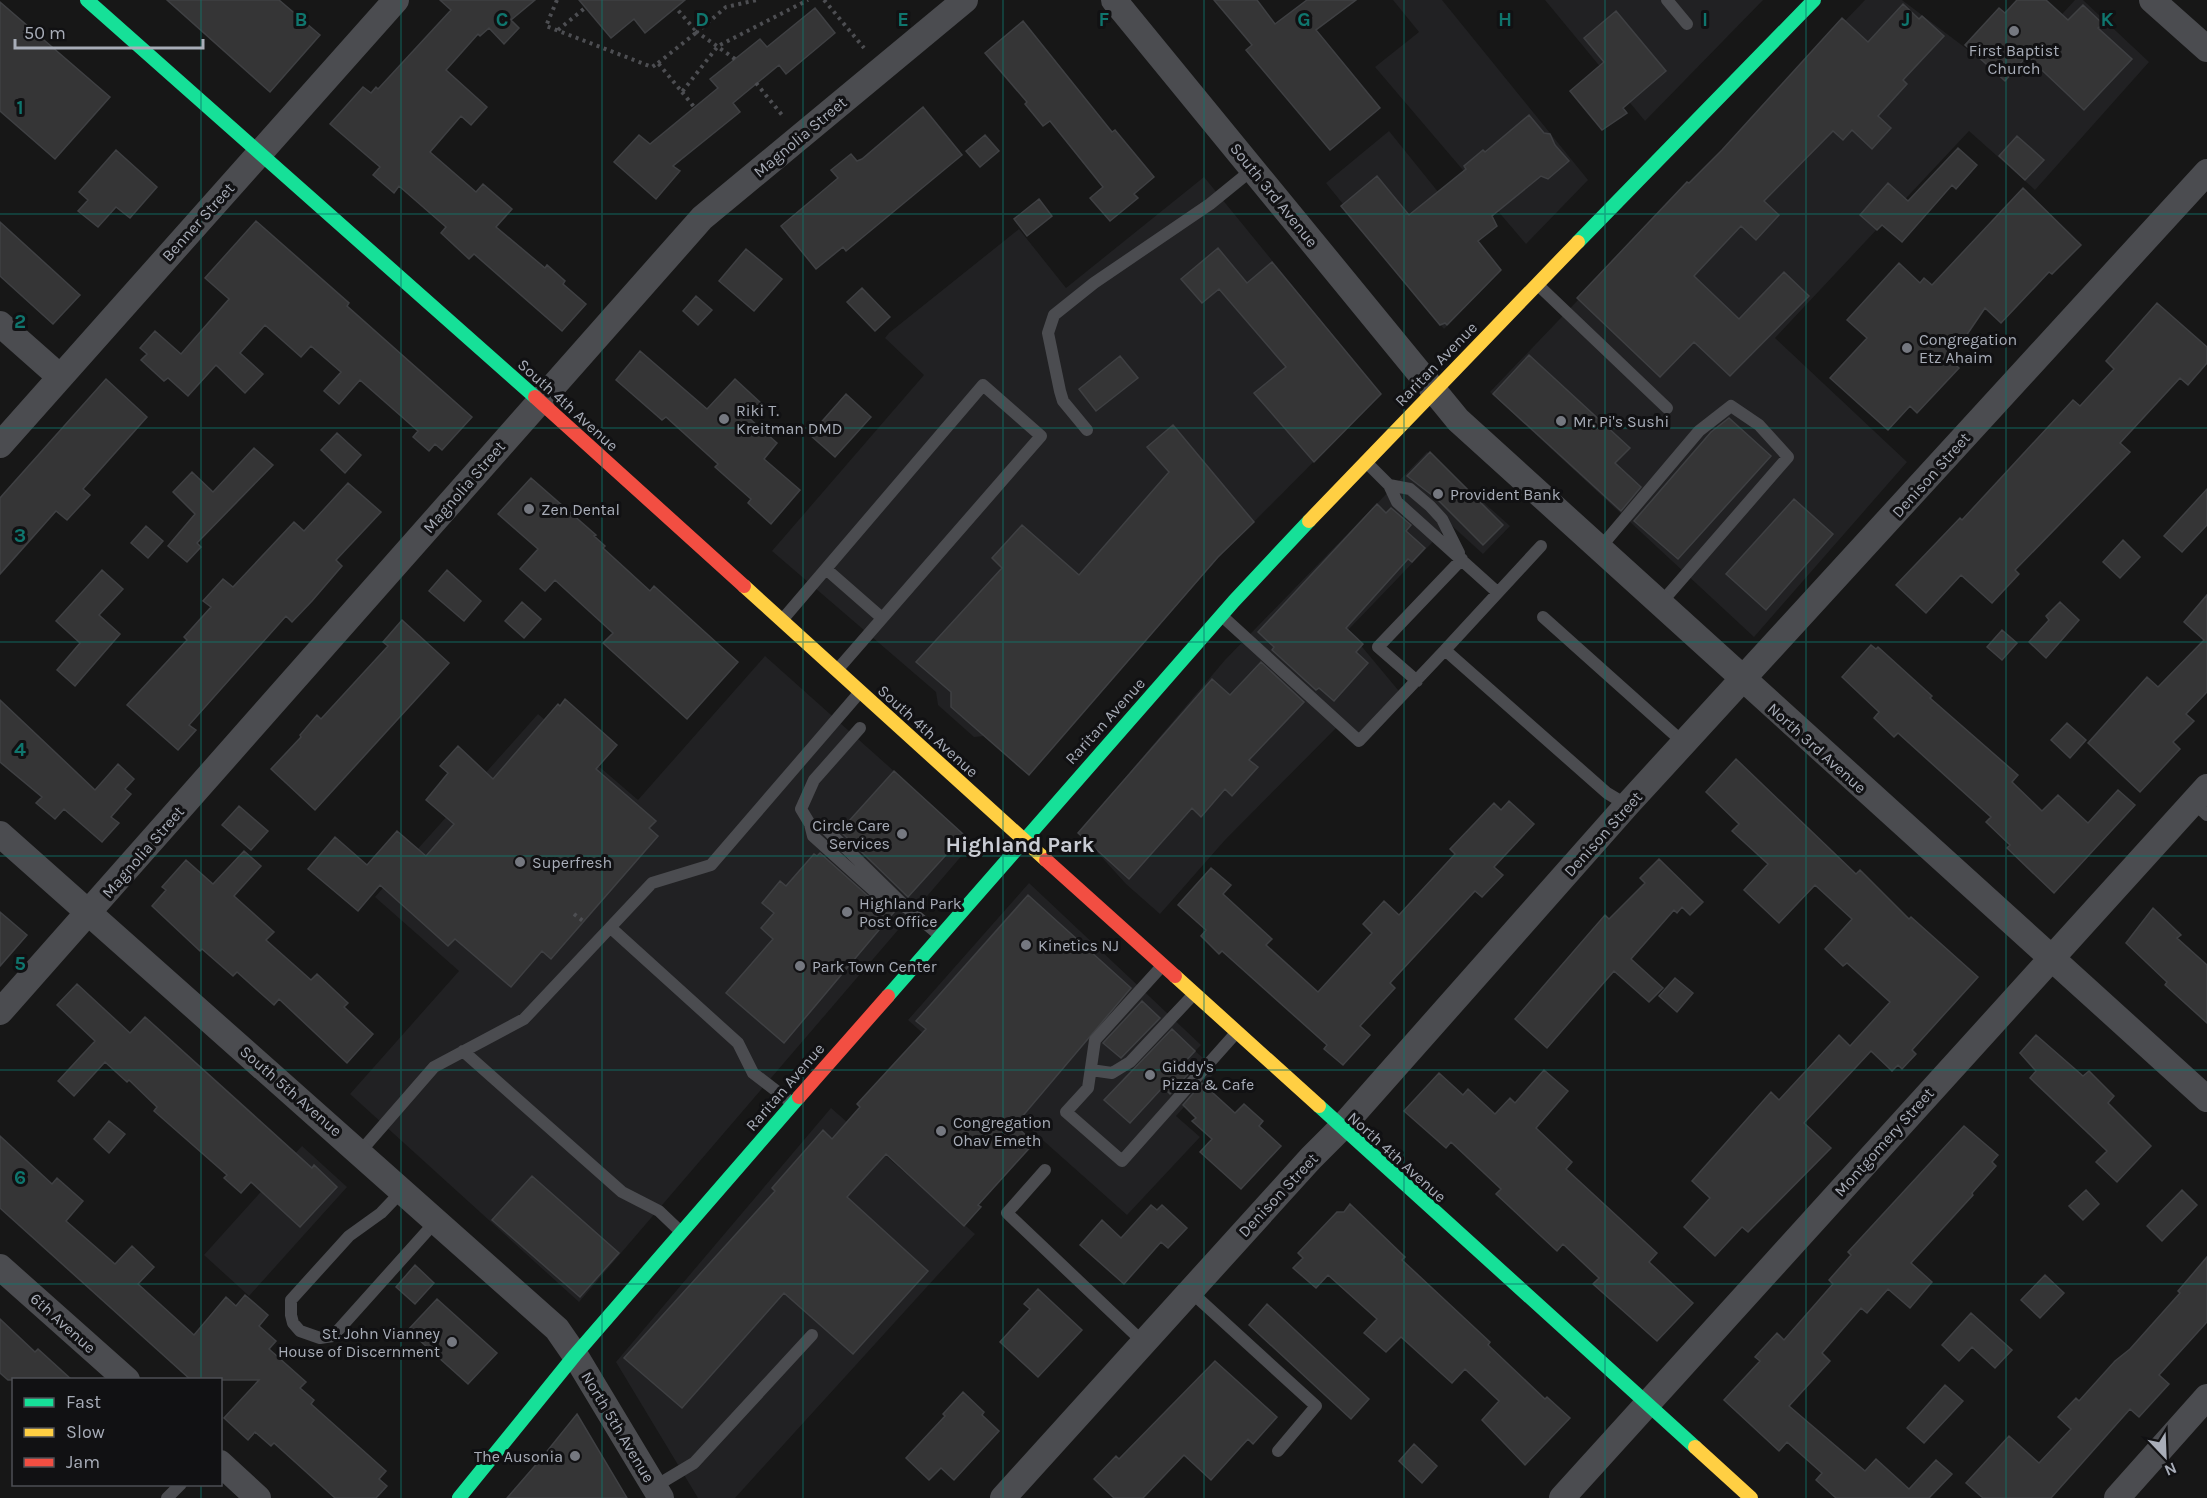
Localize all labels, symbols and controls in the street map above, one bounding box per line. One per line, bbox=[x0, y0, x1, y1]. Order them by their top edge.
text: B bbox=[295, 8, 307, 31]
text: C bbox=[496, 8, 508, 31]
text: D bbox=[695, 8, 709, 31]
text: E bbox=[897, 8, 909, 31]
text: F bbox=[1099, 8, 1110, 31]
text: G bbox=[1297, 8, 1311, 31]
text: H bbox=[1498, 8, 1512, 31]
text: I bbox=[1702, 8, 1708, 31]
text: J bbox=[1902, 8, 1910, 31]
text: K bbox=[2100, 8, 2114, 31]
scale bar bbox=[15, 12, 202, 50]
text: 50 m bbox=[24, 22, 66, 44]
marker: First Baptist Church bbox=[2007, 24, 2021, 38]
place label: First Baptist Church bbox=[1969, 41, 2059, 78]
street label: Magnolia Street bbox=[750, 93, 850, 181]
text: 1 bbox=[16, 96, 24, 119]
street label: South 3rd Avenue bbox=[1226, 139, 1322, 251]
street label: Benner Street bbox=[158, 179, 238, 265]
text: 2 bbox=[14, 310, 26, 333]
street label: Raritan Avenue bbox=[1391, 318, 1481, 410]
place label: Congregation Etz Ahaim bbox=[1919, 330, 2017, 367]
marker: Congregation Etz Ahaim bbox=[1900, 341, 1914, 355]
street label: South 4th Avenue bbox=[514, 355, 622, 455]
place label: Riki T. Kreitman DMD bbox=[736, 401, 842, 438]
marker: Riki T. Kreitman DMD bbox=[717, 412, 731, 426]
place label: Mr. Pi's Sushi bbox=[1573, 412, 1669, 431]
marker: Mr. Pi's Sushi bbox=[1554, 414, 1568, 428]
street label: Denison Street bbox=[1888, 429, 1974, 521]
street label: Magnolia Street bbox=[419, 437, 509, 537]
place label: Provident Bank bbox=[1450, 485, 1561, 504]
marker: Provident Bank bbox=[1431, 487, 1445, 501]
place label: Zen Dental bbox=[541, 500, 620, 519]
marker: Zen Dental bbox=[522, 502, 536, 516]
text: 3 bbox=[14, 524, 26, 547]
street label: Raritan Avenue bbox=[1061, 674, 1149, 768]
street label: South 4th Avenue bbox=[874, 681, 982, 781]
street label: North 3rd Avenue bbox=[1764, 699, 1870, 797]
text: 4 bbox=[14, 738, 26, 761]
street label: Denison Street bbox=[1560, 788, 1646, 880]
street label: Magnolia Street bbox=[98, 802, 188, 902]
place label: Circle Care Services bbox=[812, 816, 890, 853]
marker: Circle Care Services bbox=[895, 827, 909, 841]
district label: Highland Park bbox=[946, 832, 1094, 858]
place label: Superfresh bbox=[532, 853, 612, 872]
marker: Superfresh bbox=[513, 855, 527, 869]
place label: Highland Park Post Office bbox=[859, 894, 962, 931]
marker: Highland Park Post Office bbox=[840, 905, 854, 919]
place label: Kinetics NJ bbox=[1038, 936, 1119, 955]
marker: Kinetics NJ bbox=[1019, 938, 1033, 952]
text: 5 bbox=[14, 952, 26, 975]
place label: Park Town Center bbox=[812, 957, 937, 976]
marker: Park Town Center bbox=[793, 959, 807, 973]
street label: Raritan Avenue bbox=[742, 1039, 828, 1135]
street label: South 5th Avenue bbox=[236, 1042, 346, 1140]
place label: Giddy's Pizza & Cafe bbox=[1162, 1057, 1254, 1094]
marker: Giddy's Pizza & Cafe bbox=[1143, 1068, 1157, 1082]
street label: Montgomery Street bbox=[1830, 1084, 1938, 1200]
street label: North 4th Avenue bbox=[1344, 1108, 1450, 1206]
place label: Congregation Ohav Emeth bbox=[953, 1113, 1051, 1150]
marker: Congregation Ohav Emeth bbox=[934, 1124, 948, 1138]
street label: Denison Street bbox=[1234, 1149, 1322, 1241]
text: 6 bbox=[14, 1166, 26, 1189]
street label: 6th Avenue bbox=[26, 1289, 100, 1357]
place label: St. John Vianney House of Discernment bbox=[278, 1324, 441, 1361]
marker: St. John Vianney House of Discernment bbox=[445, 1335, 459, 1349]
street label: North 5th Avenue bbox=[577, 1368, 659, 1486]
legend bbox=[12, 1378, 222, 1486]
text: Fast bbox=[66, 1391, 101, 1413]
text: Slow bbox=[66, 1421, 105, 1443]
north arrow bbox=[2135, 1426, 2195, 1486]
place label: The Ausonia bbox=[474, 1447, 563, 1466]
marker: The Ausonia bbox=[568, 1449, 582, 1463]
text: Jam bbox=[66, 1451, 100, 1473]
text: N bbox=[2162, 1458, 2180, 1480]

